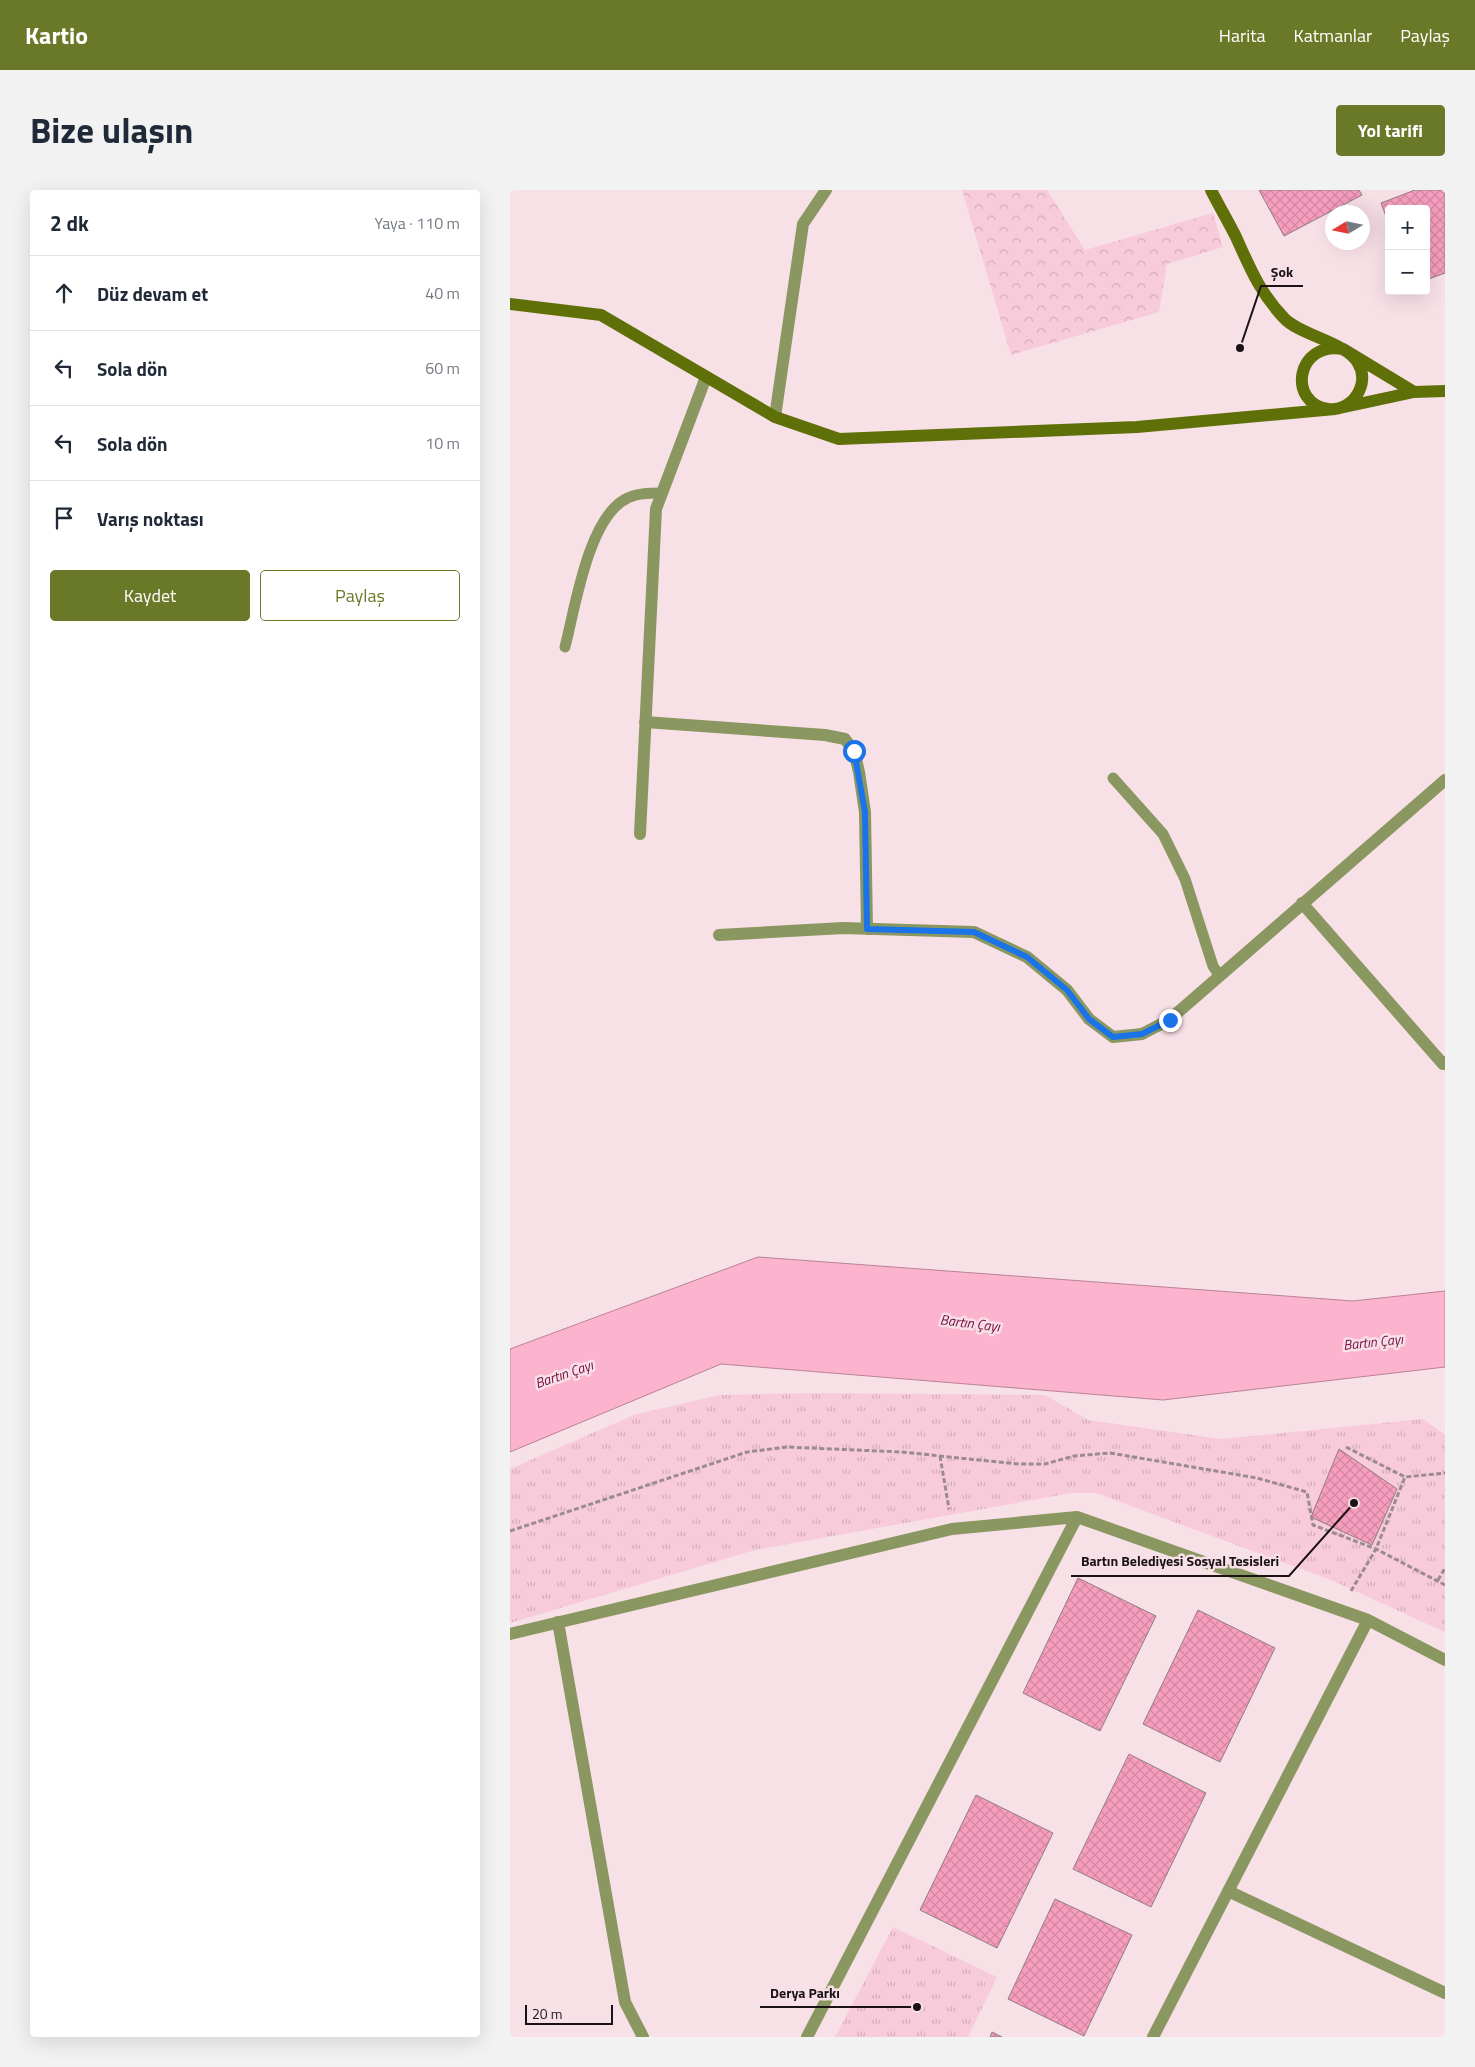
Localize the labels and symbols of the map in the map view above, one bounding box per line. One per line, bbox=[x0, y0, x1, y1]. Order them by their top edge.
north arrow bbox=[1325, 205, 1370, 250]
callout: Şok bbox=[1261, 257, 1303, 286]
text: Şok bbox=[1271, 261, 1294, 282]
route start bbox=[843, 740, 866, 763]
route end bbox=[1159, 1009, 1182, 1032]
water label: Bartın Çayı bbox=[939, 1308, 1002, 1337]
water label: Bartın Çayı bbox=[1342, 1328, 1405, 1355]
water label: Bartın Çayı bbox=[532, 1353, 597, 1393]
callout: Bartın Belediyesi Sosyal Tesisleri bbox=[1071, 1547, 1289, 1576]
text: Bartın Belediyesi Sosyal Tesisleri bbox=[1081, 1550, 1279, 1571]
callout: Derya Parkı bbox=[760, 1978, 850, 2007]
text: Derya Parkı bbox=[770, 1982, 840, 2003]
scale bar bbox=[525, 2002, 612, 2025]

